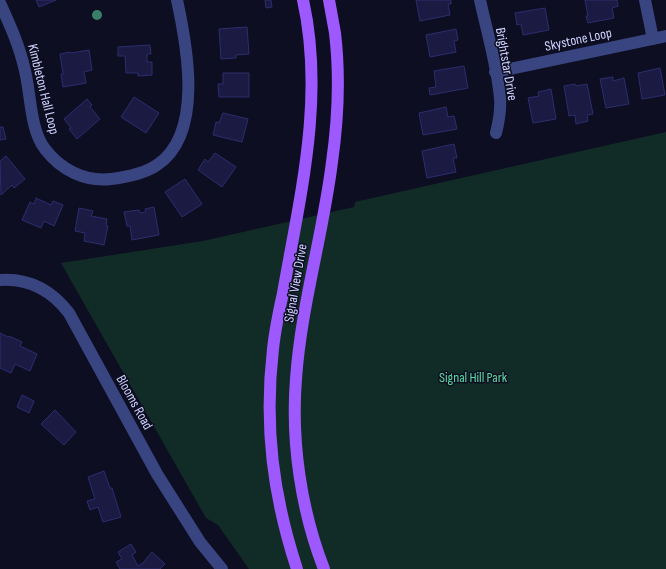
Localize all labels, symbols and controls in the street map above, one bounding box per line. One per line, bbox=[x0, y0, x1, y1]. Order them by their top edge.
street label: Skystone Loop bbox=[543, 24, 613, 55]
street label: Brightstar Drive bbox=[492, 26, 521, 102]
street label: Kimbleton Hall Loop bbox=[24, 42, 63, 136]
street label: Signal View Drive bbox=[280, 243, 311, 324]
park label: Signal Hill Park bbox=[439, 369, 508, 386]
street label: Blooms Road bbox=[113, 372, 157, 433]

